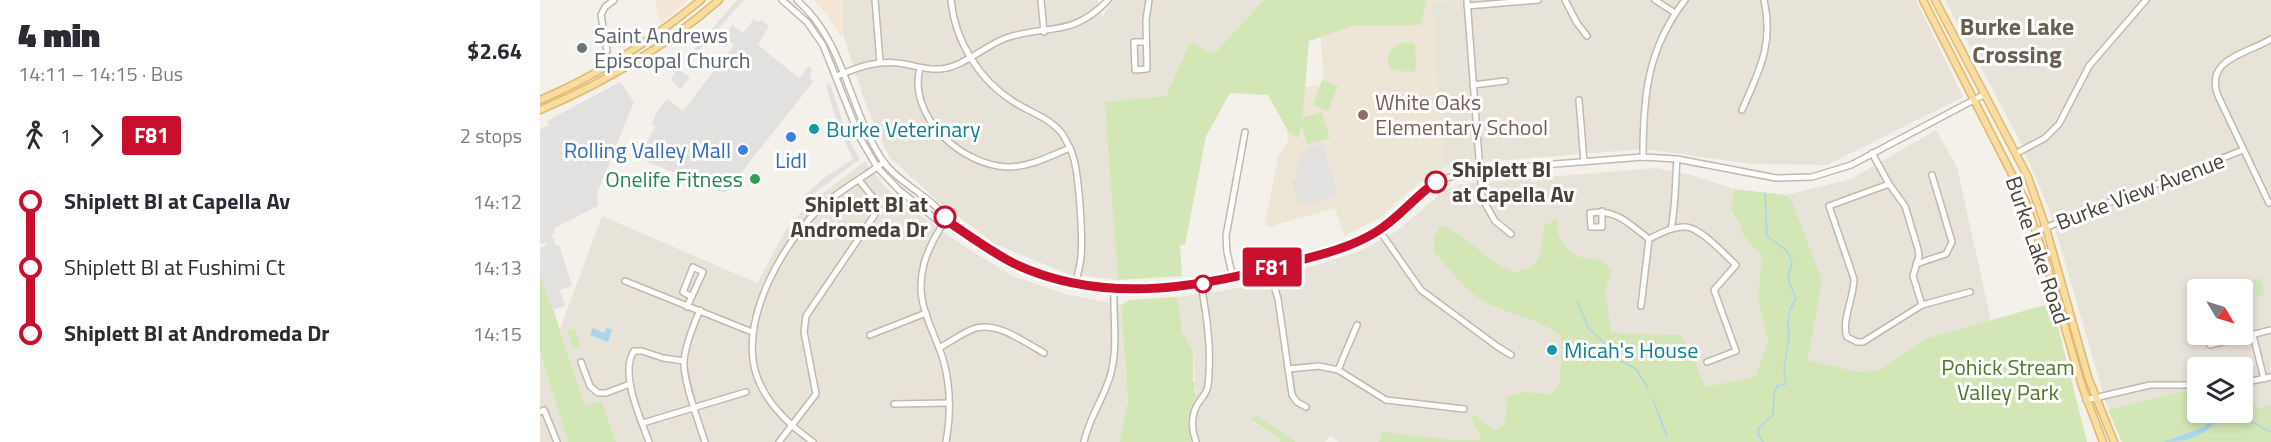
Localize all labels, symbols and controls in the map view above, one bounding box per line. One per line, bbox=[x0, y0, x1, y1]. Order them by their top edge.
district label: Burke Lake Crossing bbox=[1960, 8, 2074, 72]
text: 4 min bbox=[18, 10, 100, 60]
place label: Saint Andrews Episcopal Church bbox=[594, 18, 751, 77]
text: $2.64 bbox=[467, 34, 522, 68]
marker: Saint Andrews Episcopal Church bbox=[575, 41, 589, 55]
text: 14:11 – 14:15 · Bus bbox=[18, 58, 183, 89]
place label: White Oaks Elementary School bbox=[1375, 85, 1548, 144]
marker: White Oaks Elementary School bbox=[1356, 108, 1370, 122]
place label: Burke Veterinary bbox=[826, 112, 981, 146]
icon: walk bbox=[18, 119, 51, 152]
icon: forward bbox=[80, 119, 113, 152]
text: F81 bbox=[134, 119, 169, 151]
text: 1 bbox=[60, 120, 71, 151]
text: 2 stops bbox=[460, 120, 522, 151]
marker: Burke Veterinary bbox=[807, 122, 821, 136]
marker: Lidl bbox=[784, 130, 798, 144]
place label: Rolling Valley Mall bbox=[564, 133, 731, 167]
marker: Rolling Valley Mall bbox=[736, 143, 750, 157]
place label: Lidl bbox=[775, 143, 807, 177]
street label: Burke View Avenue bbox=[2051, 143, 2229, 239]
place label: Shiplett Bl at Capella Av bbox=[1452, 152, 1574, 211]
place label: Onelife Fitness bbox=[605, 162, 743, 196]
marker: Shiplett Bl at Capella Av bbox=[1425, 171, 1447, 193]
street label: Burke Lake Road bbox=[1997, 171, 2079, 329]
marker: Onelife Fitness bbox=[748, 172, 762, 186]
text: Shiplett Bl at Capella Av bbox=[64, 184, 290, 218]
text: 14:12 bbox=[473, 186, 522, 217]
place label: Shiplett Bl at Andromeda Dr bbox=[791, 187, 928, 246]
marker: Shiplett Bl at Andromeda Dr bbox=[934, 206, 956, 228]
line badge: F81 bbox=[1238, 248, 1306, 286]
text: Shiplett Bl at Fushimi Ct bbox=[64, 250, 285, 284]
text: F81 bbox=[1255, 251, 1289, 283]
text: 14:13 bbox=[473, 252, 522, 283]
unlabelled marker bbox=[1194, 275, 1212, 293]
north arrow bbox=[2187, 279, 2253, 345]
map controls bbox=[2187, 279, 2253, 423]
text: Shiplett Bl at Andromeda Dr bbox=[64, 316, 330, 350]
text: 14:15 bbox=[473, 318, 522, 349]
place label: Micah's House bbox=[1564, 333, 1698, 367]
marker: Micah's House bbox=[1545, 343, 1559, 357]
park label: Pohick Stream Valley Park bbox=[1941, 350, 2075, 409]
button: layers bbox=[2187, 357, 2253, 423]

